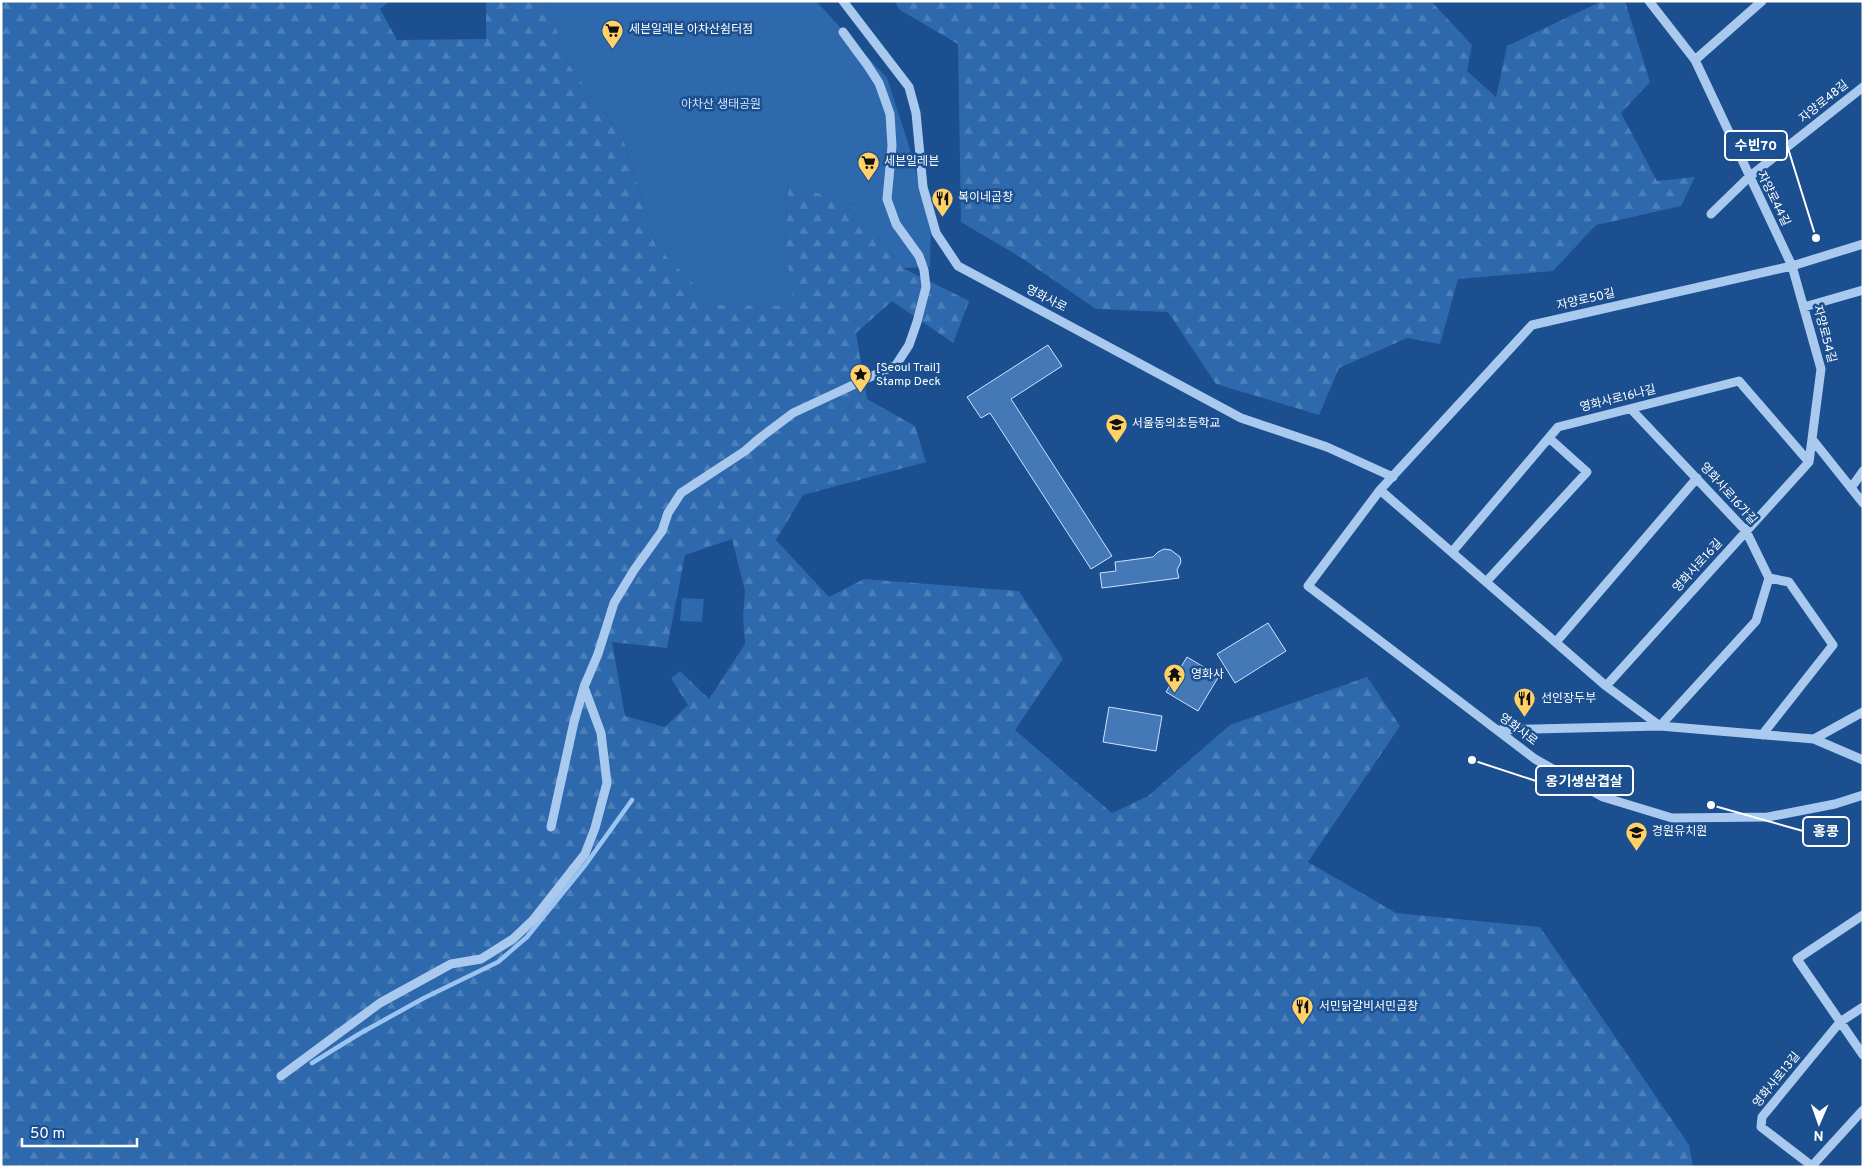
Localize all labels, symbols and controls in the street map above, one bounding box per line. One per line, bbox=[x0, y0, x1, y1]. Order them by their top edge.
supermarket icon: 세븐일레븐 아차산쉼터점 bbox=[601, 18, 625, 49]
place label: 세븐일레븐 아차산쉼터점 bbox=[629, 22, 753, 38]
street label: 자양로48길 bbox=[1796, 77, 1852, 127]
park label: 아차산 생태공원 bbox=[681, 97, 761, 113]
callout: 수빈70 bbox=[1725, 131, 1787, 160]
text: 수빈70 bbox=[1735, 138, 1777, 155]
supermarket icon: 세븐일레븐 bbox=[856, 150, 880, 181]
place label: 세븐일레븐 bbox=[884, 154, 939, 170]
street label: 자양로44길 bbox=[1753, 169, 1793, 229]
restaurant icon: 복이네곱창 bbox=[930, 186, 954, 217]
place label: 복이네곱창 bbox=[958, 190, 1013, 206]
street label: 영화사로 bbox=[1023, 282, 1069, 316]
street label: 자양로50길 bbox=[1555, 286, 1617, 314]
street label: 자양로54길 bbox=[1809, 303, 1839, 365]
place label: [Seoul Trail] Stamp Deck bbox=[876, 360, 941, 390]
place icon: [Seoul Trail] Stamp Deck bbox=[848, 363, 872, 394]
street label: 영화사로16나길 bbox=[1578, 382, 1658, 416]
school or university icon: 서울동의초등학교 bbox=[1104, 412, 1128, 443]
place label: 서울동의초등학교 bbox=[1132, 416, 1220, 432]
street label: 영화사로16가길 bbox=[1696, 460, 1760, 528]
street label: 영화사로16길 bbox=[1670, 536, 1726, 596]
temple icon: 영화사 bbox=[1163, 663, 1187, 694]
place label: 영화사 bbox=[1191, 667, 1224, 683]
restaurant icon: 선인장두부 bbox=[1513, 687, 1537, 718]
place label: 선인장두부 bbox=[1541, 691, 1596, 707]
street label: 영화사로 bbox=[1496, 710, 1540, 750]
callout: 옹기생삼겹살 bbox=[1536, 766, 1633, 795]
text: 옹기생삼겹살 bbox=[1545, 774, 1623, 791]
callout: 홍콩 bbox=[1803, 817, 1849, 846]
school or university icon: 경원유치원 bbox=[1624, 820, 1648, 851]
place label: 경원유치원 bbox=[1652, 824, 1707, 840]
text: 홍콩 bbox=[1813, 824, 1839, 841]
restaurant icon: 서민닭갈비서민곱창 bbox=[1291, 995, 1315, 1026]
place label: 서민닭갈비서민곱창 bbox=[1319, 999, 1418, 1015]
street label: 영화사로13길 bbox=[1750, 1049, 1804, 1111]
north arrow bbox=[1794, 1098, 1844, 1148]
scale bar bbox=[22, 1116, 138, 1148]
text: 50 m bbox=[30, 1125, 65, 1144]
text: N bbox=[1813, 1126, 1824, 1143]

